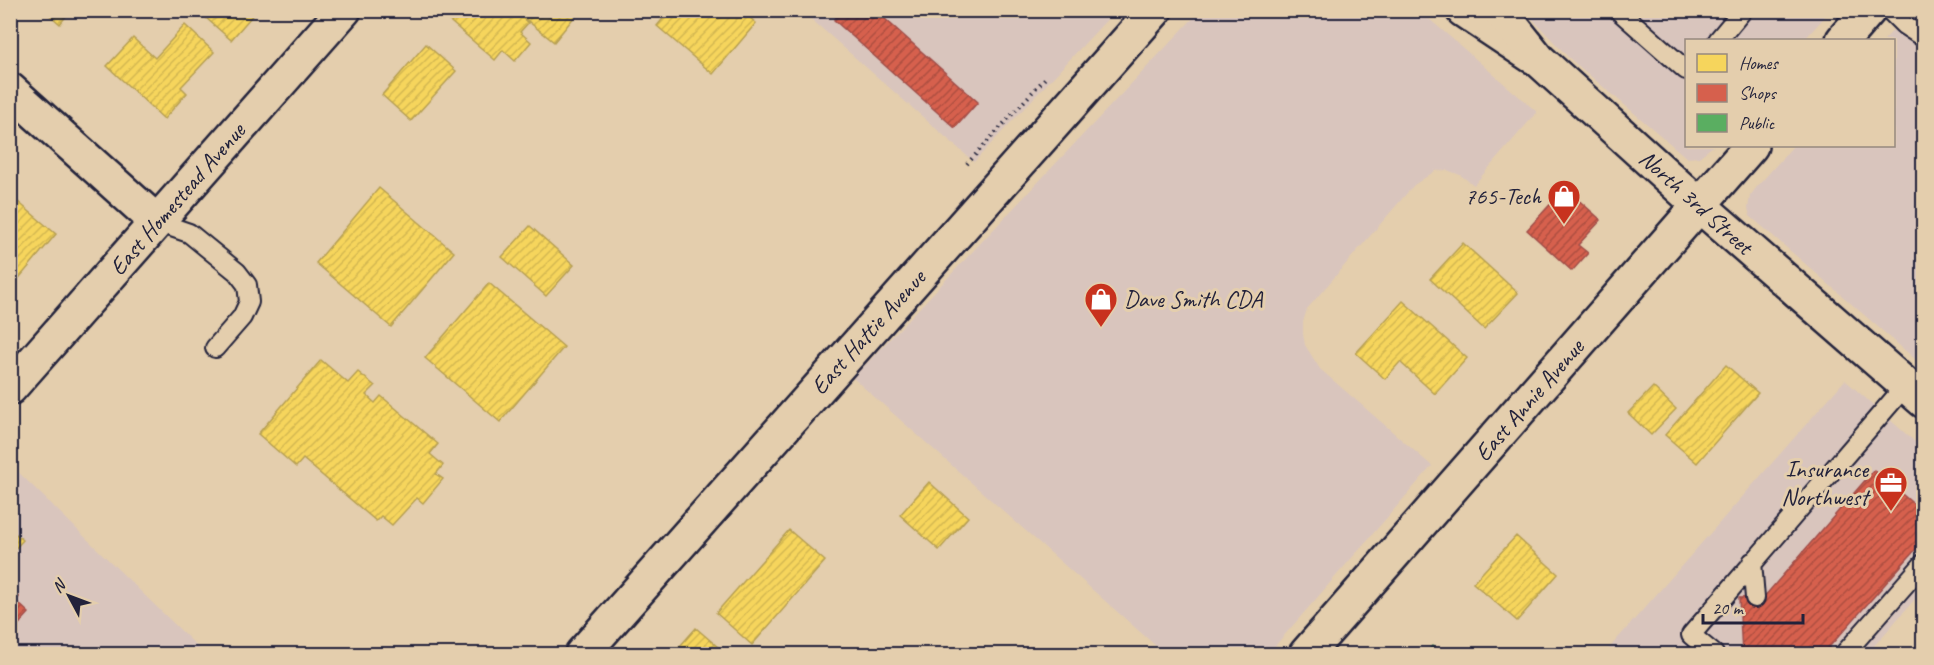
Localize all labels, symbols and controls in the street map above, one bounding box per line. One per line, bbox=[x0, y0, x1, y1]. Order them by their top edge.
legend bbox=[1685, 39, 1895, 147]
text: Homes bbox=[1739, 52, 1779, 74]
text: Shops bbox=[1739, 82, 1778, 104]
text: Public bbox=[1739, 112, 1776, 134]
street label: East Homestead Avenue bbox=[103, 115, 253, 281]
street label: North 3rd Street bbox=[1633, 143, 1761, 262]
shop icon: 765-Tech bbox=[1546, 178, 1582, 225]
place label: 765-Tech bbox=[1465, 181, 1542, 211]
street label: East Hattie Avenue bbox=[804, 262, 933, 401]
shop icon: Dave Smith CDA bbox=[1083, 281, 1119, 328]
place label: Dave Smith CDA bbox=[1124, 284, 1263, 314]
street label: East Annie Avenue bbox=[1468, 331, 1592, 467]
place label: Insurance Northwest bbox=[1781, 454, 1871, 512]
office icon: Insurance Northwest bbox=[1873, 465, 1909, 512]
north arrow bbox=[39, 566, 99, 626]
text: N bbox=[48, 574, 71, 597]
scale bar bbox=[1703, 587, 1804, 625]
text: 20 m bbox=[1712, 597, 1745, 619]

